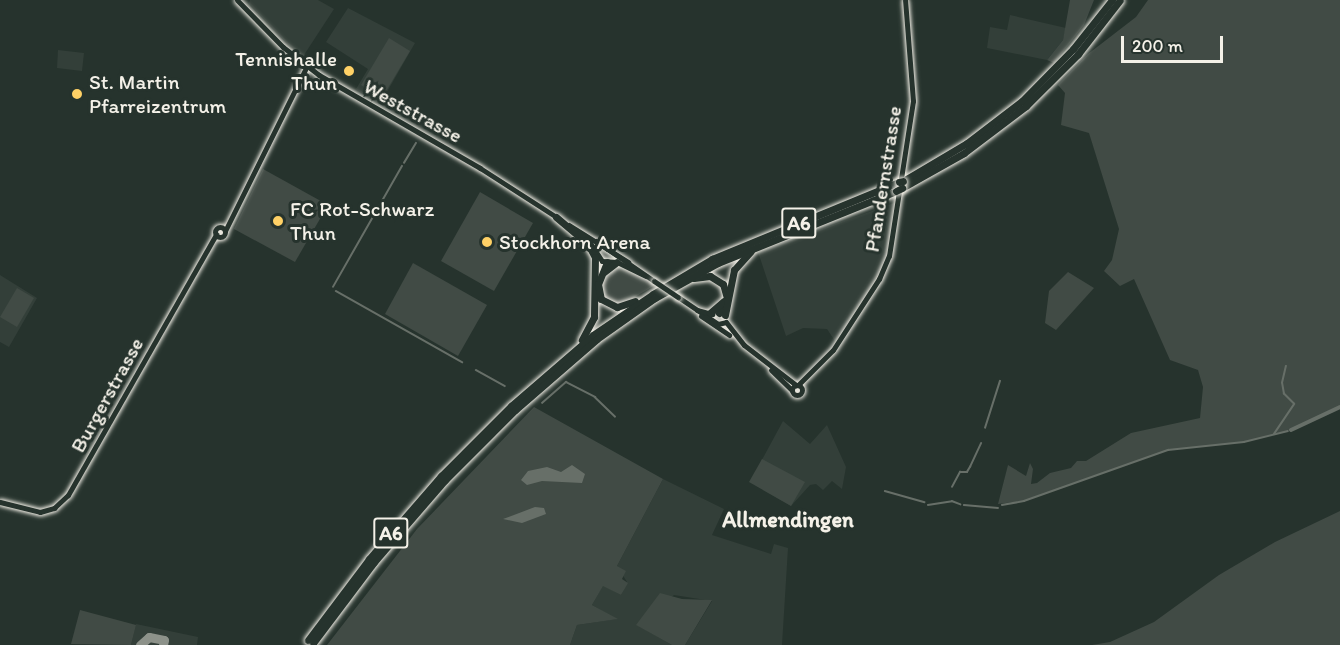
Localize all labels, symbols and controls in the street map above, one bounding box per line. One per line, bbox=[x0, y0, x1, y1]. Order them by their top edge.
scale bar bbox=[1124, 24, 1226, 62]
text: 200 m bbox=[1132, 35, 1183, 57]
place label: Tennishalle Thun bbox=[235, 46, 337, 96]
marker: Tennishalle Thun bbox=[342, 64, 356, 78]
place label: St. Martin Pfarreizentrum bbox=[89, 69, 227, 119]
street label: Weststrasse bbox=[359, 74, 467, 148]
marker: St. Martin Pfarreizentrum bbox=[70, 87, 84, 101]
street label: Pfandernstrasse bbox=[859, 104, 907, 254]
place label: FC Rot-Schwarz Thun bbox=[290, 196, 434, 246]
road number: A6 bbox=[781, 206, 817, 240]
marker: FC Rot-Schwarz Thun bbox=[271, 214, 285, 228]
place label: Stockhorn Arena bbox=[499, 229, 650, 255]
marker: Stockhorn Arena bbox=[480, 235, 494, 249]
street label: Burgerstrasse bbox=[65, 333, 149, 457]
district label: Allmendingen bbox=[722, 507, 854, 533]
road number: A6 bbox=[373, 516, 409, 550]

